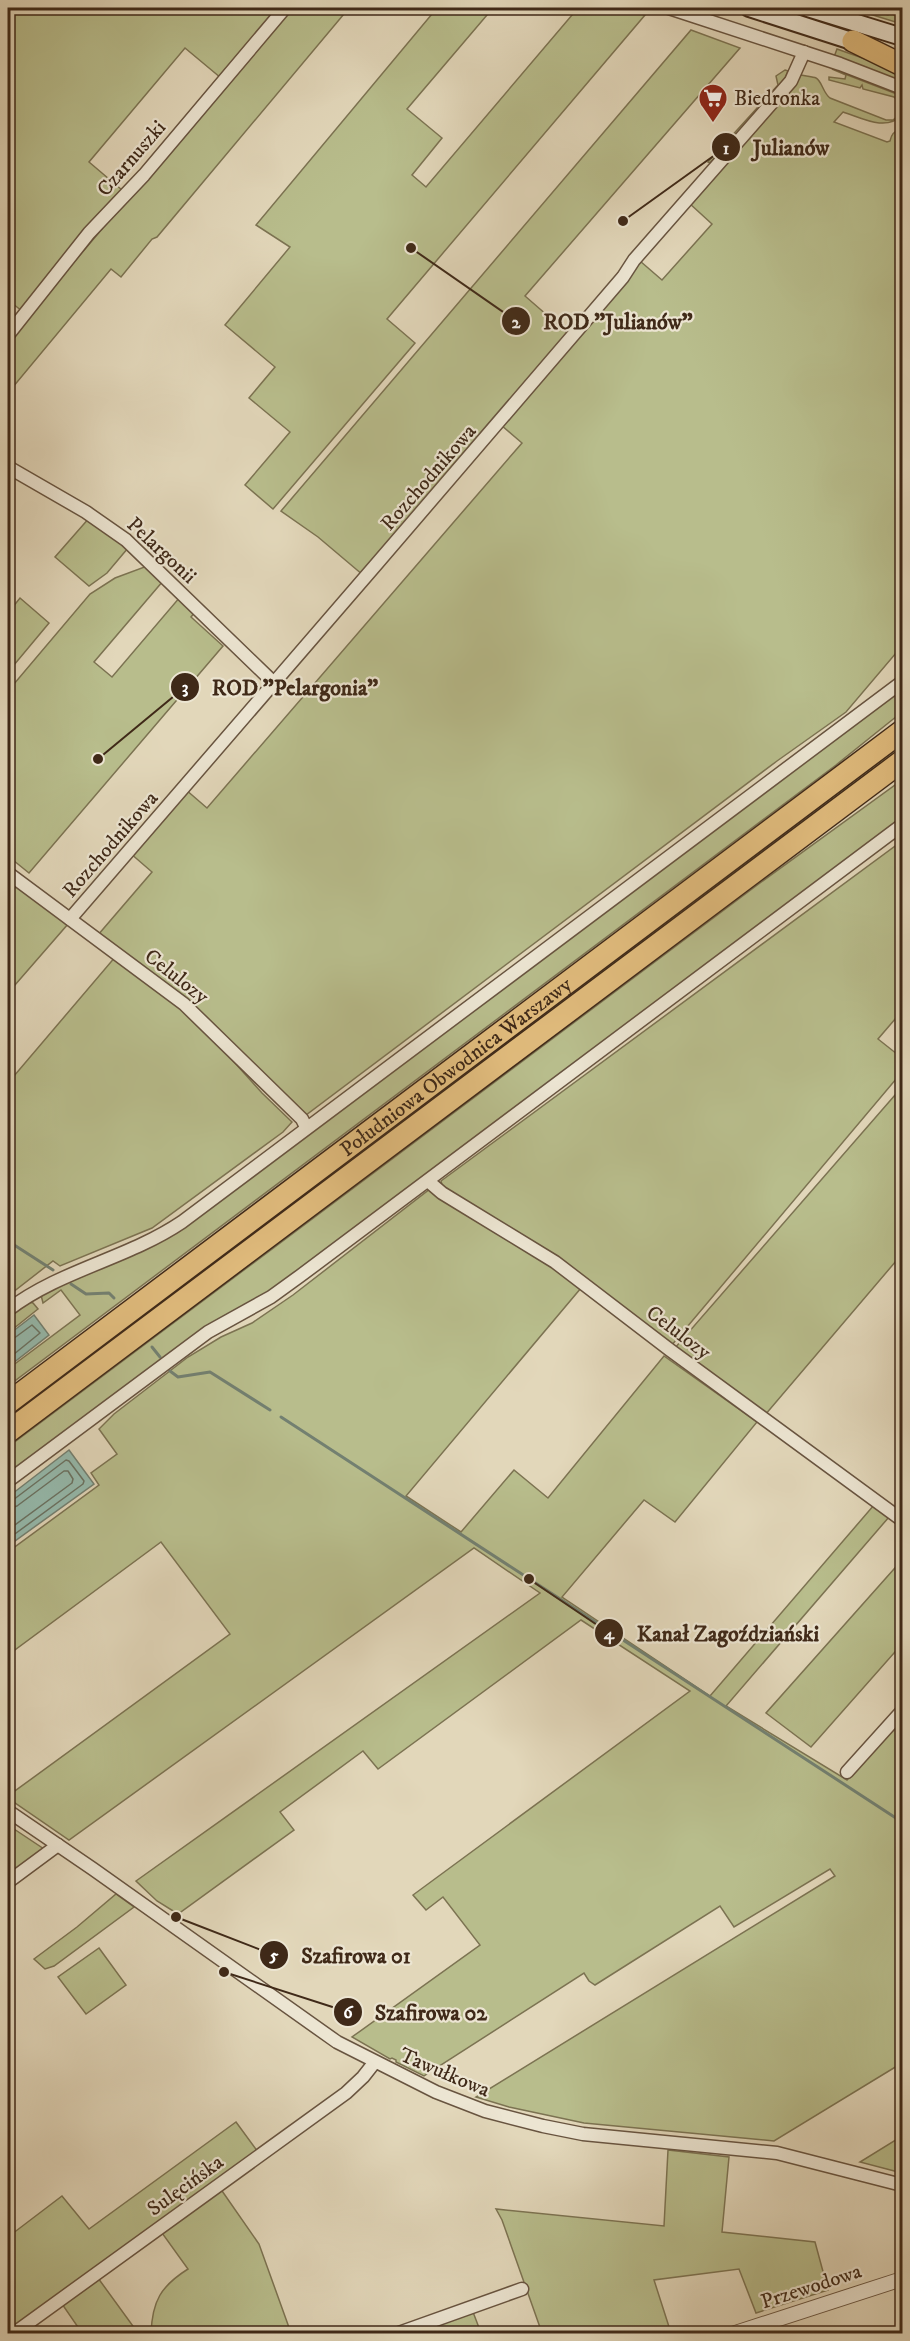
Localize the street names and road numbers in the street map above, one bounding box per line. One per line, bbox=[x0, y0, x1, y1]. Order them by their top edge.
street label: Czarnuszki bbox=[92, 115, 172, 202]
street label: Rozchodnikowa bbox=[375, 419, 482, 536]
street label: Pelargonii bbox=[121, 512, 202, 590]
street label: Rozchodnikowa bbox=[57, 786, 164, 903]
street label: Celulozy bbox=[139, 944, 215, 1011]
street label: Południowa Obwodnica Warszawy bbox=[335, 971, 578, 1163]
street label: Celulozy bbox=[641, 1300, 717, 1366]
street label: Tawułkowa bbox=[396, 2042, 494, 2104]
street label: Sulęcińska bbox=[142, 2149, 229, 2222]
street label: Przewodowa bbox=[758, 2258, 865, 2315]

